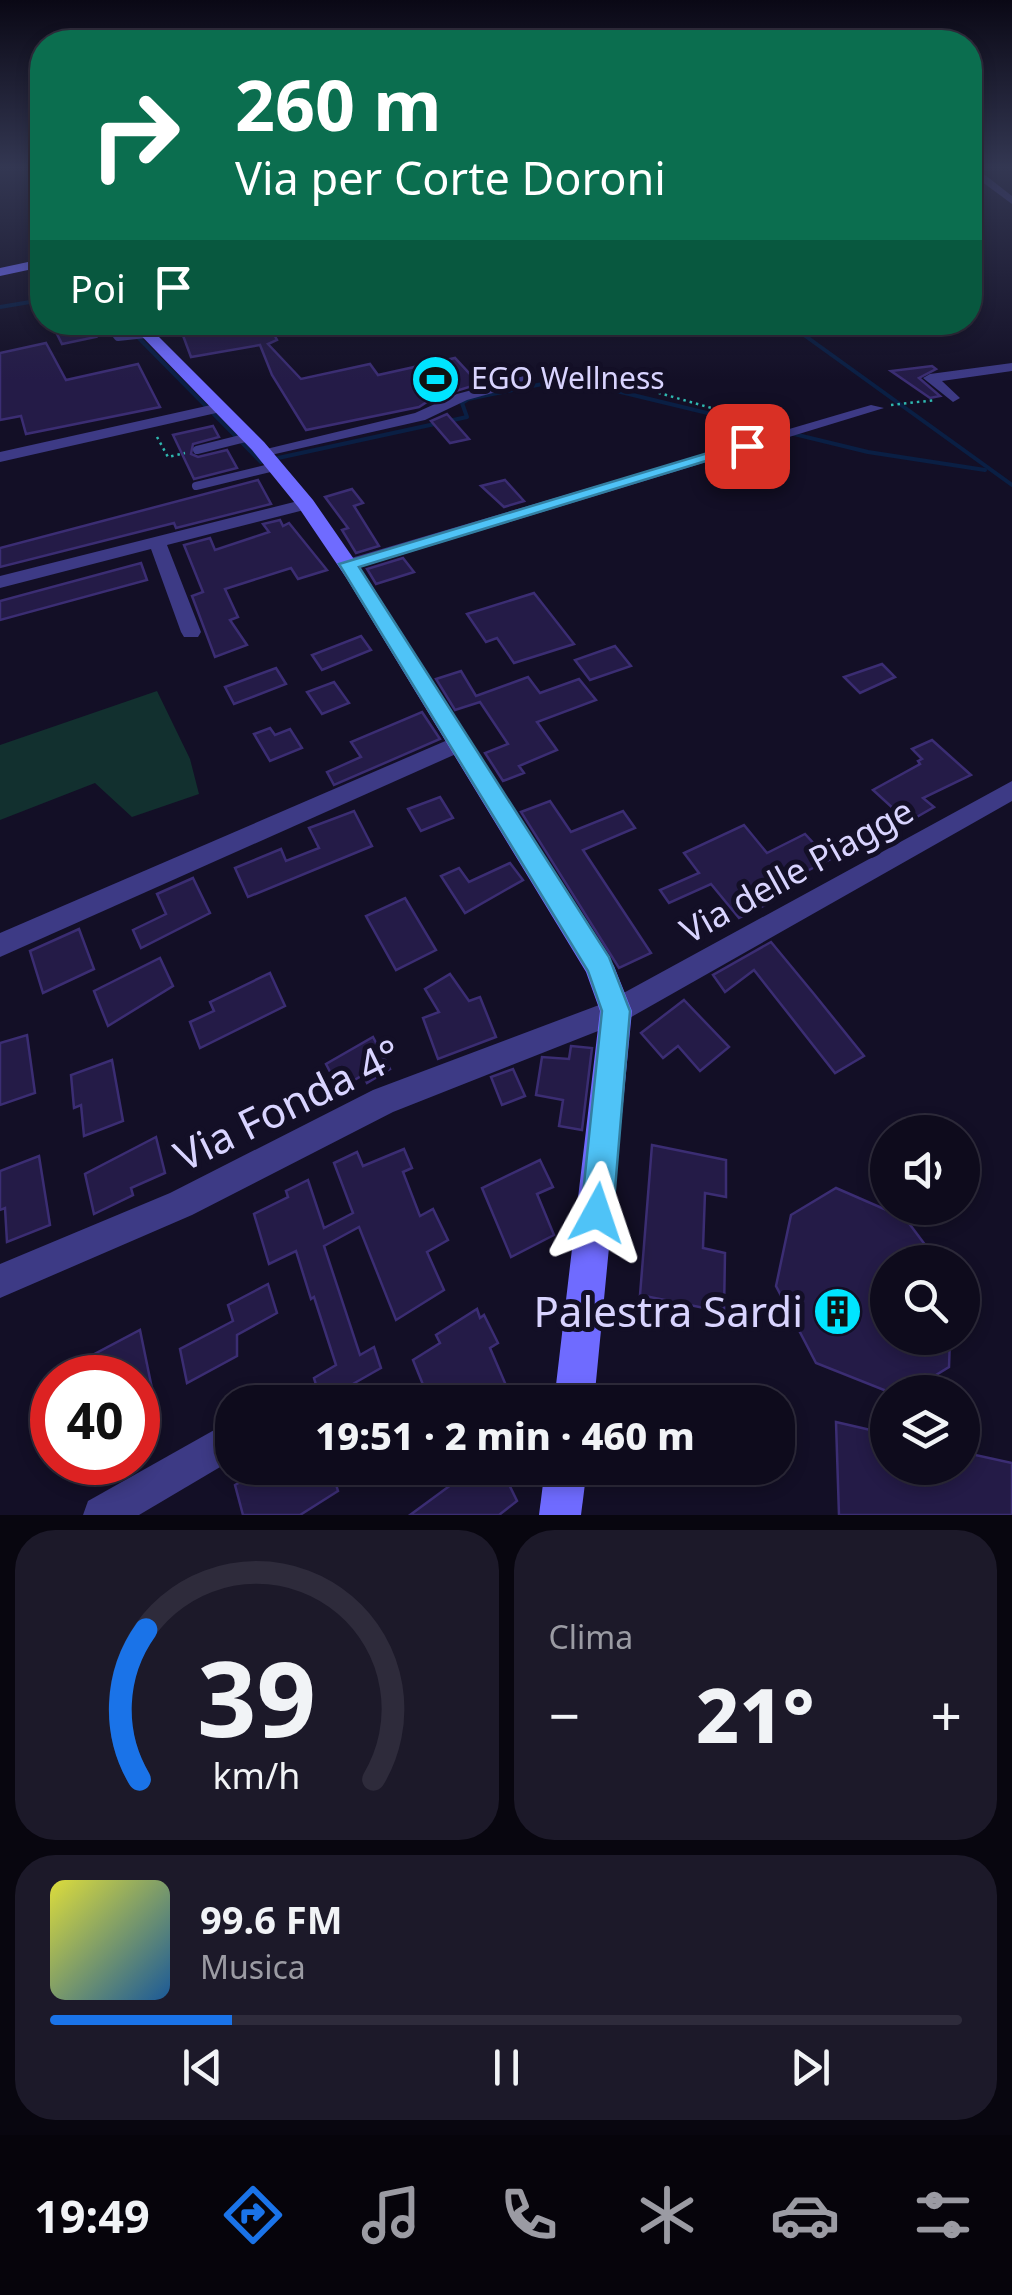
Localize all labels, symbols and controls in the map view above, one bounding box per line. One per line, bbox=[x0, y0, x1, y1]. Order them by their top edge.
text: 260 m bbox=[235, 56, 442, 152]
icon: right bbox=[70, 70, 200, 200]
text: Via per Corte Doroni bbox=[235, 147, 666, 208]
icon: arrive bbox=[146, 260, 201, 315]
text: Poi bbox=[70, 262, 126, 314]
sports icon: EGO Wellness bbox=[410, 353, 462, 405]
place label: EGO Wellness bbox=[471, 357, 665, 398]
pin bbox=[705, 404, 790, 489]
icon: arrive bbox=[720, 419, 775, 474]
street label: Via delle Piagge bbox=[671, 786, 921, 953]
street label: Via Fonda 4° bbox=[164, 1024, 410, 1183]
map controls bbox=[870, 1115, 980, 1485]
button: sound bbox=[870, 1115, 980, 1225]
position arrow bbox=[545, 1161, 649, 1265]
button: search bbox=[870, 1245, 980, 1355]
place label: Palestra Sardi bbox=[533, 1282, 803, 1339]
building icon: Palestra Sardi bbox=[812, 1286, 864, 1338]
speed limit sign: 40 bbox=[30, 1355, 160, 1485]
button: layers bbox=[870, 1375, 980, 1485]
text: 19:51 · 2 min · 460 m bbox=[315, 1409, 695, 1461]
text: Clima bbox=[549, 1615, 633, 1658]
text: 39 bbox=[197, 1626, 316, 1767]
text: 21° bbox=[696, 1663, 814, 1765]
text: − bbox=[549, 1677, 580, 1752]
text: + bbox=[931, 1677, 962, 1752]
text: km/h bbox=[213, 1751, 301, 1799]
text: 99.6 FM bbox=[200, 1893, 342, 1945]
text: Musica bbox=[200, 1945, 306, 1988]
icon: previous bbox=[175, 2040, 230, 2095]
icon: pause bbox=[479, 2040, 534, 2095]
icon: next bbox=[783, 2040, 838, 2095]
icon: directions bbox=[218, 2180, 288, 2250]
icon: music bbox=[356, 2180, 426, 2250]
icon: phone bbox=[494, 2180, 564, 2250]
icon: climate bbox=[632, 2180, 702, 2250]
icon: car bbox=[770, 2180, 840, 2250]
icon: filters bbox=[908, 2180, 978, 2250]
text: 19:49 bbox=[34, 2185, 150, 2246]

